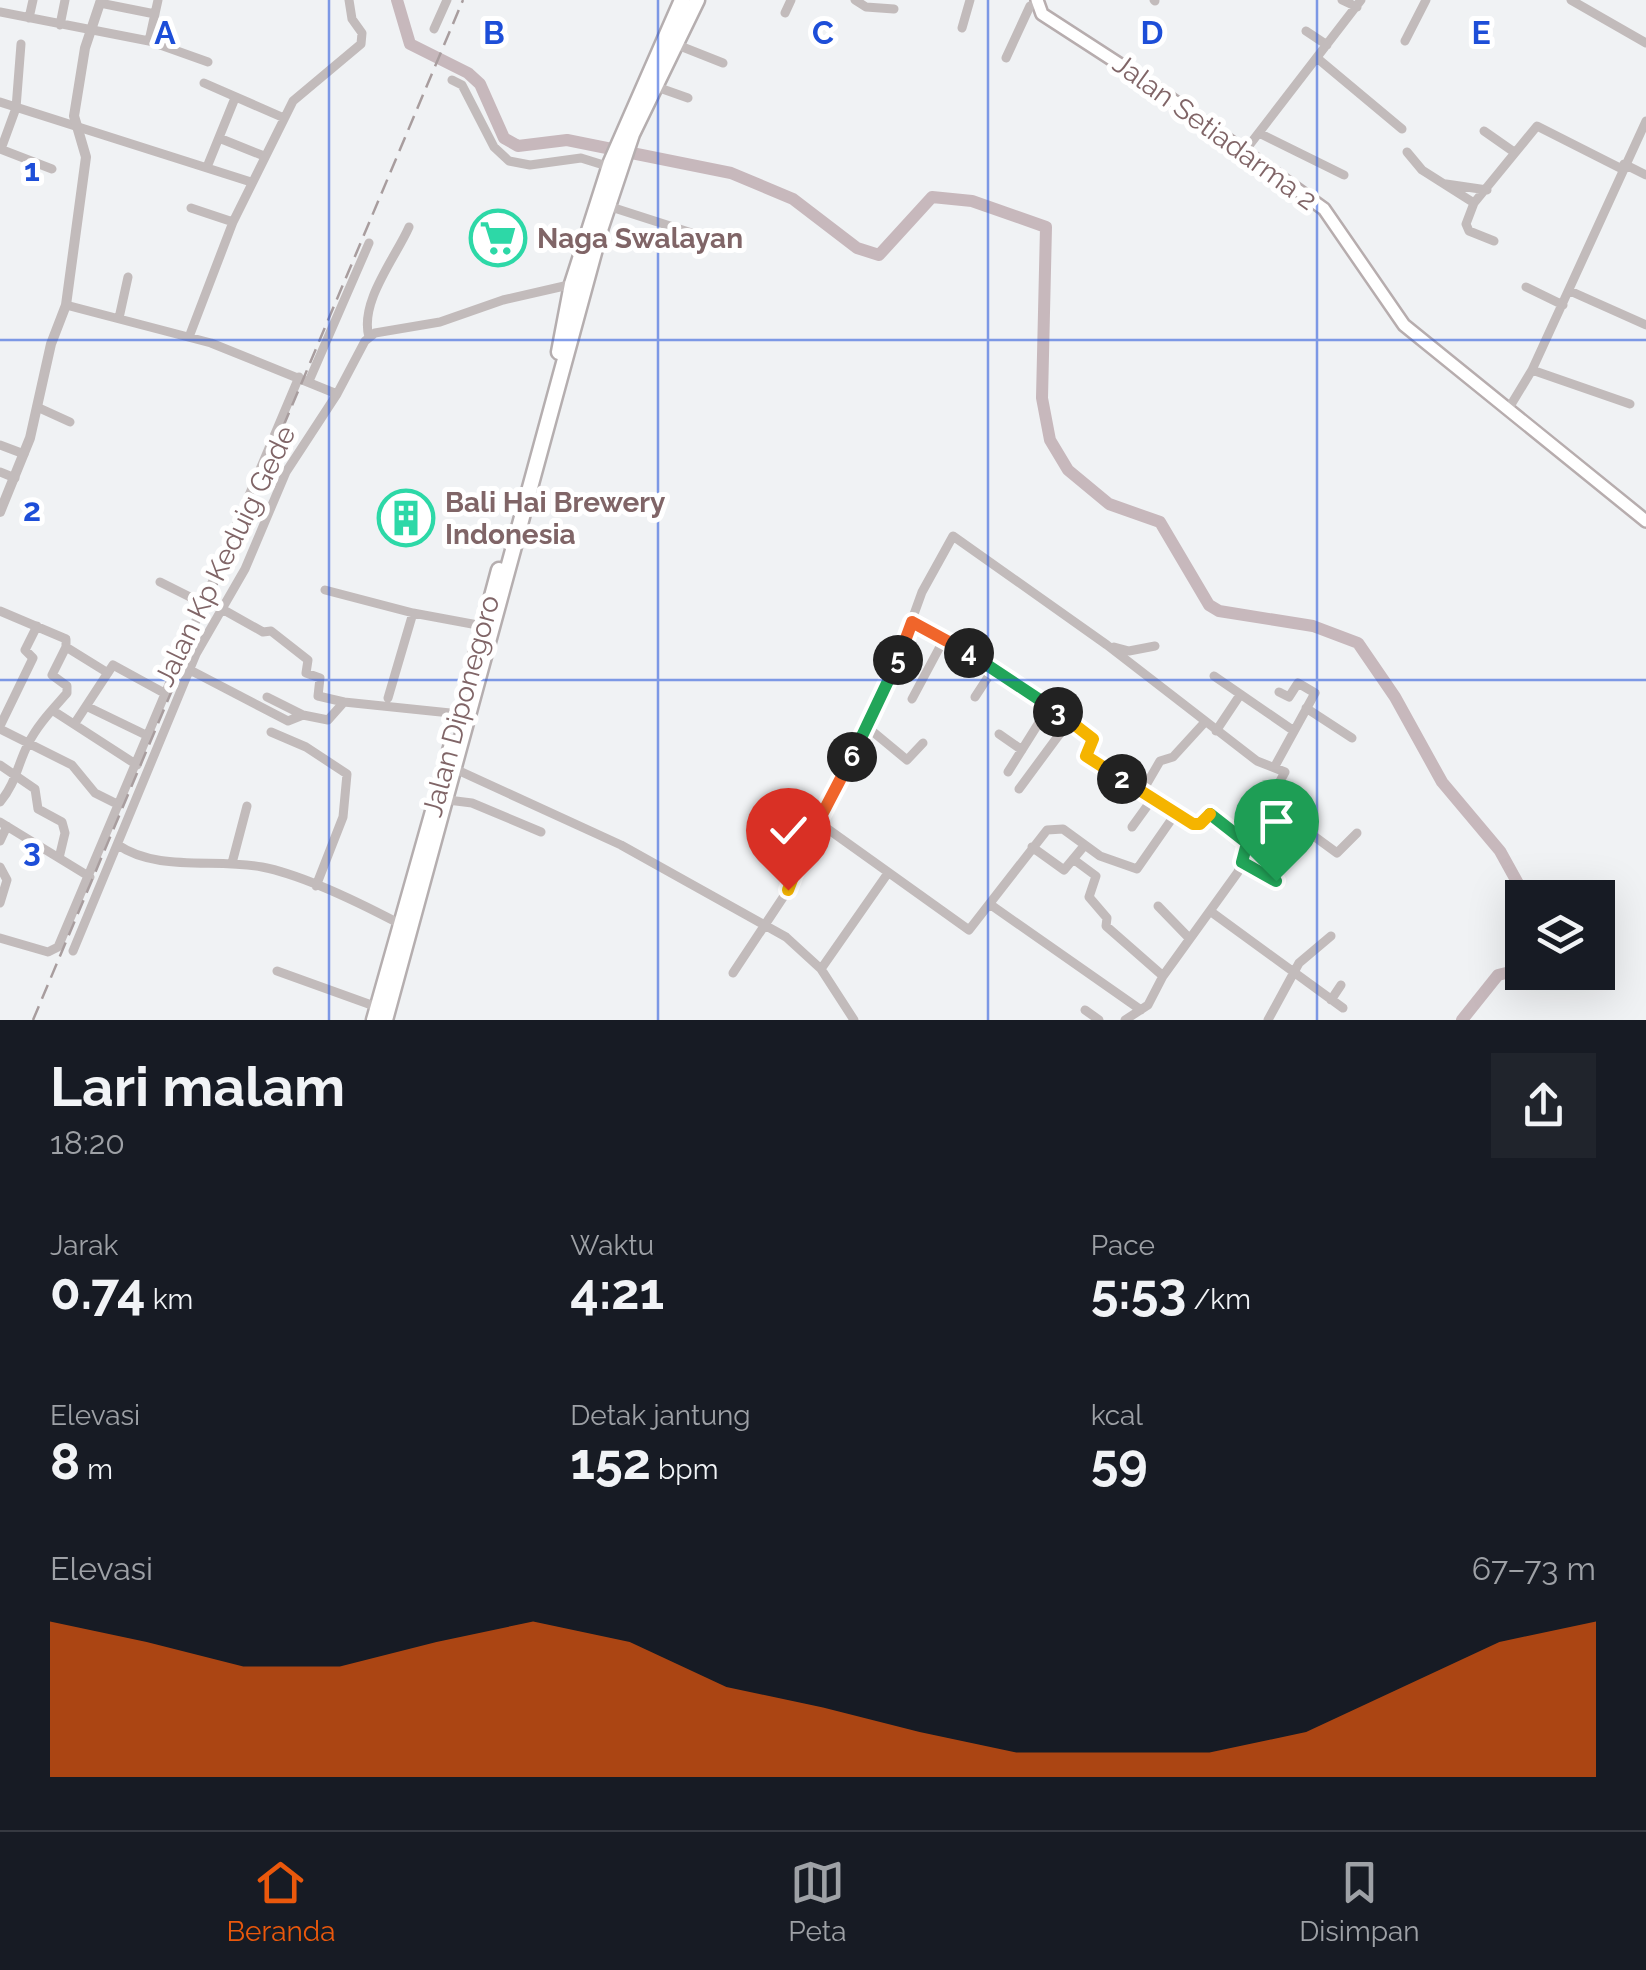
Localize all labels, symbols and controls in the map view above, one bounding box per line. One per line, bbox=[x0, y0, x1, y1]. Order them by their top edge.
text: A bbox=[154, 14, 176, 51]
text: B bbox=[483, 14, 505, 51]
text: C bbox=[812, 14, 834, 51]
text: D bbox=[1141, 14, 1163, 51]
text: E bbox=[1471, 14, 1491, 51]
street label: Jalan Setiadarma 2 bbox=[1107, 47, 1323, 217]
text: 1 bbox=[24, 151, 40, 188]
supermarket icon: Naga Swalayan bbox=[468, 208, 528, 268]
place label: Naga Swalayan bbox=[537, 222, 743, 255]
street label: Jalan Kp Keduig Gede bbox=[148, 420, 302, 692]
place label: Bali Hai Brewery Indonesia bbox=[445, 486, 666, 551]
building icon: Bali Hai Brewery Indonesia bbox=[376, 488, 436, 548]
text: 2 bbox=[23, 491, 41, 528]
street label: Jalan Diponegoro bbox=[416, 592, 506, 820]
pin: 4 bbox=[944, 628, 994, 678]
pin: 5 bbox=[873, 635, 923, 685]
text: 4 bbox=[961, 636, 977, 669]
text: 5 bbox=[890, 643, 906, 676]
pin: 3 bbox=[1033, 687, 1083, 737]
text: 3 bbox=[1050, 695, 1066, 728]
pin: 6 bbox=[827, 732, 877, 782]
text: 6 bbox=[844, 740, 861, 773]
pin: 2 bbox=[1097, 754, 1147, 804]
text: 2 bbox=[1114, 762, 1130, 795]
pin bbox=[1234, 779, 1319, 882]
pin bbox=[746, 788, 831, 891]
icon: arrive bbox=[1249, 794, 1304, 849]
icon: check bbox=[761, 803, 816, 858]
text: 3 bbox=[23, 831, 41, 868]
map controls bbox=[1505, 880, 1615, 990]
button: layers bbox=[1505, 880, 1615, 990]
button: share bbox=[1491, 1053, 1596, 1158]
text: Lari malam bbox=[50, 1054, 345, 1119]
text: 18:20 bbox=[50, 1124, 125, 1161]
text: Jarak bbox=[50, 1229, 118, 1262]
text: Waktu bbox=[570, 1229, 654, 1262]
text: Pace bbox=[1091, 1229, 1155, 1262]
text: 0.74 bbox=[50, 1262, 146, 1321]
text: 4:21 bbox=[570, 1262, 664, 1321]
text: 5:53 bbox=[1091, 1262, 1186, 1321]
text: km bbox=[146, 1283, 193, 1316]
text: /km bbox=[1186, 1283, 1251, 1316]
text: Elevasi bbox=[50, 1399, 140, 1432]
text: Detak jantung bbox=[570, 1399, 751, 1432]
text: kcal bbox=[1091, 1399, 1143, 1432]
text: 8 bbox=[50, 1432, 80, 1491]
text: 152 bbox=[570, 1432, 651, 1491]
text: 59 bbox=[1091, 1432, 1148, 1491]
text: m bbox=[80, 1453, 113, 1486]
text: bpm bbox=[651, 1453, 718, 1486]
text: Elevasi bbox=[50, 1550, 153, 1587]
text: 67–73 m bbox=[1472, 1550, 1596, 1587]
tab: Beranda bbox=[226, 1855, 336, 1948]
tab: Peta bbox=[788, 1855, 846, 1948]
tab: Disimpan bbox=[1299, 1855, 1420, 1948]

